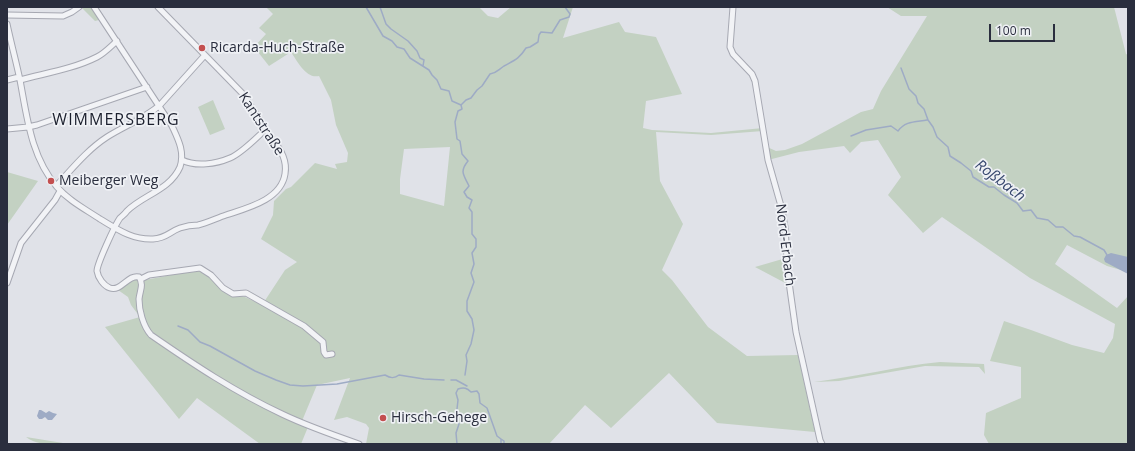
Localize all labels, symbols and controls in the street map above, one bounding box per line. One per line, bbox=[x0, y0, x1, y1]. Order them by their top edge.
scale bar bbox=[991, 16, 1057, 42]
text: 100 m bbox=[996, 22, 1031, 39]
place label: Ricarda-Huch-Straße bbox=[210, 40, 345, 56]
marker: Ricarda-Huch-Straße bbox=[197, 43, 207, 53]
street label: Kantstraße bbox=[234, 89, 288, 159]
district label: WIMMERSBERG bbox=[52, 110, 180, 130]
water label: Roßbach bbox=[971, 156, 1029, 206]
place label: Meiberger Weg bbox=[59, 173, 158, 189]
marker: Meiberger Weg bbox=[46, 176, 56, 186]
street label: Nord-Erbach bbox=[772, 203, 798, 287]
place label: Hirsch-Gehege bbox=[391, 410, 487, 426]
marker: Hirsch-Gehege bbox=[378, 413, 388, 423]

